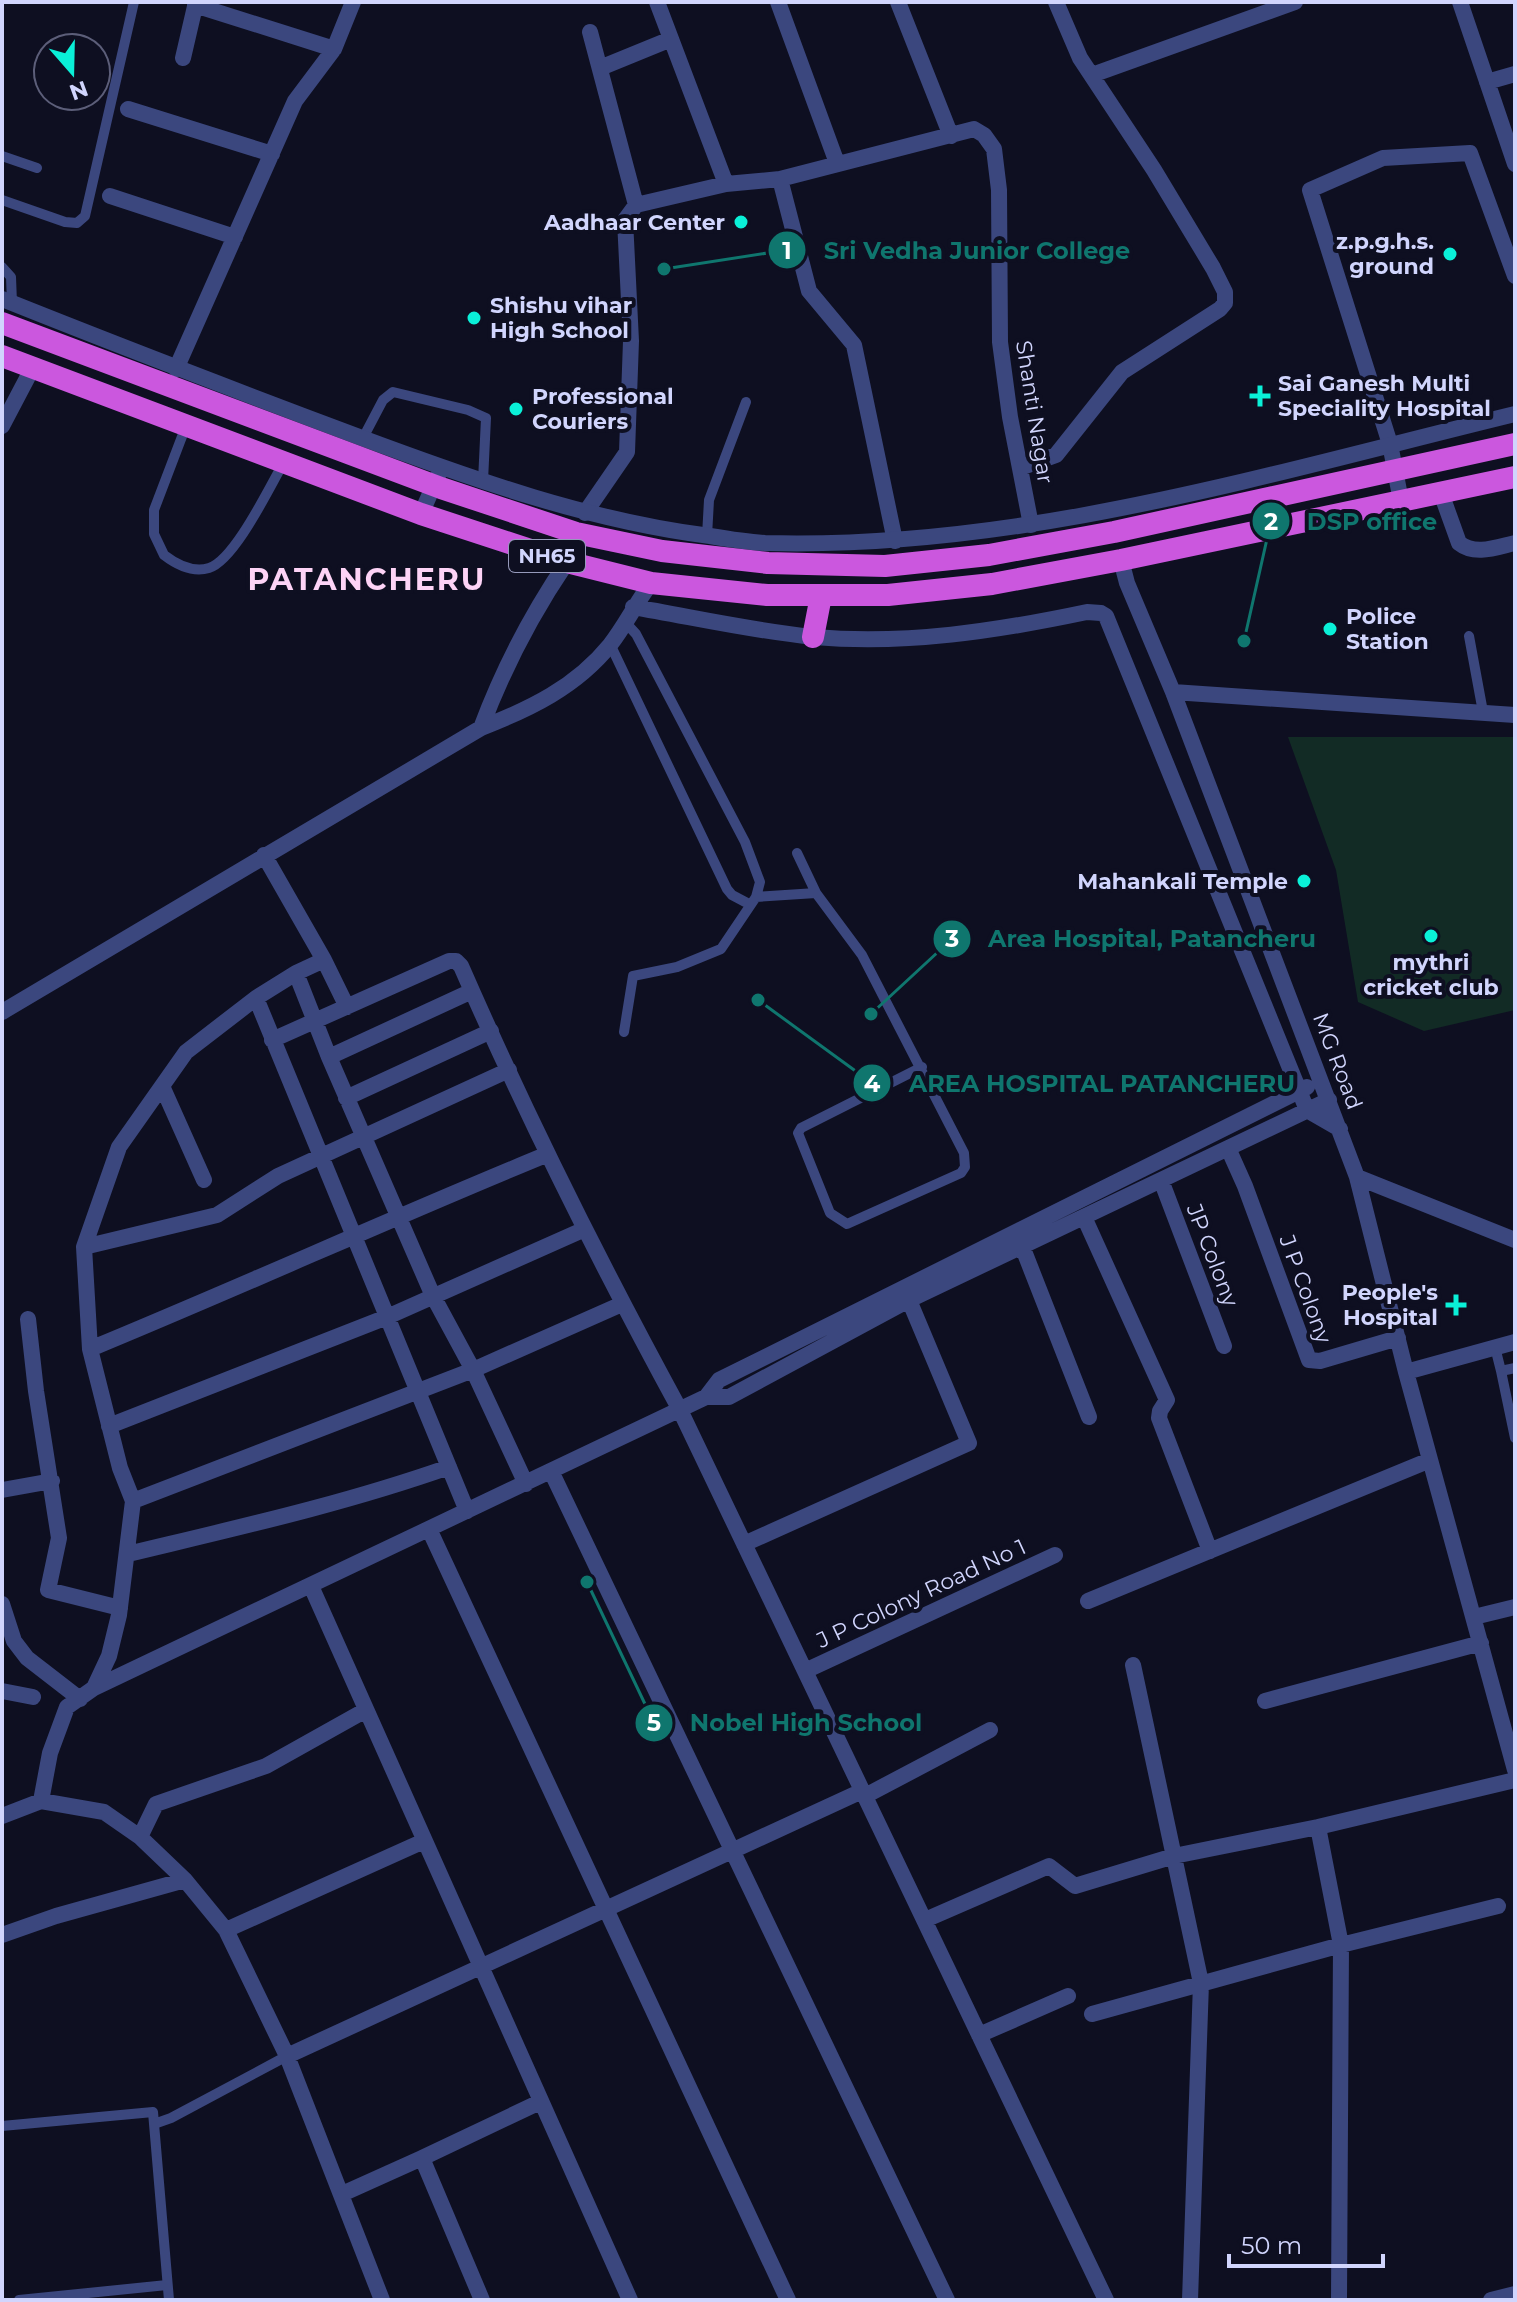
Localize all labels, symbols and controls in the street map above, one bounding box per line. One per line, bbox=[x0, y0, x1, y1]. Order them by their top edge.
north arrow bbox=[32, 32, 112, 112]
text: N bbox=[66, 75, 92, 106]
place label: Aadhaar Center bbox=[543, 209, 725, 236]
marker: Aadhaar Center bbox=[732, 213, 750, 231]
callout: Sri Vedha Junior College bbox=[767, 226, 1146, 274]
place label: z.p.g.h.s. ground bbox=[1336, 228, 1434, 280]
text: 1 bbox=[782, 236, 792, 265]
text: Sri Vedha Junior College bbox=[824, 236, 1130, 265]
marker: z.p.g.h.s. ground bbox=[1441, 245, 1459, 263]
place label: Shishu vihar High School bbox=[490, 292, 632, 344]
marker: Shishu vihar High School bbox=[465, 309, 483, 327]
street label: Shanti Nagar bbox=[1010, 339, 1059, 486]
place label: Sai Ganesh Multi Speciality Hospital bbox=[1278, 370, 1491, 422]
place label: Professional Couriers bbox=[532, 383, 674, 435]
marker: Sai Ganesh Multi Speciality Hospital bbox=[1249, 385, 1271, 407]
marker: Professional Couriers bbox=[507, 400, 525, 418]
callout: DSP office bbox=[1251, 497, 1453, 545]
text: 2 bbox=[1264, 507, 1278, 536]
text: DSP office bbox=[1307, 507, 1437, 536]
road number: NH65 bbox=[509, 540, 585, 572]
district label: PATANCHERU bbox=[247, 561, 487, 598]
place label: Police Station bbox=[1346, 603, 1429, 655]
marker: Police Station bbox=[1321, 620, 1339, 638]
place label: Mahankali Temple bbox=[1077, 868, 1288, 895]
marker: Mahankali Temple bbox=[1295, 872, 1313, 890]
callout: Area Hospital, Patancheru bbox=[932, 915, 1332, 963]
text: 3 bbox=[944, 924, 959, 953]
text: Area Hospital, Patancheru bbox=[987, 924, 1316, 953]
marker: mythri cricket club bbox=[1422, 927, 1440, 945]
place label: mythri cricket club bbox=[1363, 949, 1499, 1001]
street label: MG Road bbox=[1307, 1009, 1368, 1113]
callout: AREA HOSPITAL PATANCHERU bbox=[852, 1059, 1311, 1107]
text: 4 bbox=[864, 1069, 881, 1098]
text: AREA HOSPITAL PATANCHERU bbox=[908, 1069, 1295, 1098]
street label: JP Colony bbox=[1180, 1199, 1244, 1310]
street label: J P Colony bbox=[1273, 1230, 1338, 1347]
place label: People's Hospital bbox=[1342, 1279, 1438, 1331]
marker: People's Hospital bbox=[1445, 1294, 1467, 1316]
street label: J P Colony Road No 1 bbox=[811, 1533, 1030, 1654]
callout: Nobel High School bbox=[634, 1699, 938, 1747]
text: 5 bbox=[647, 1708, 661, 1737]
text: Nobel High School bbox=[690, 1708, 922, 1737]
scale bar bbox=[1229, 2218, 1383, 2268]
text: 50 m bbox=[1241, 2231, 1302, 2260]

